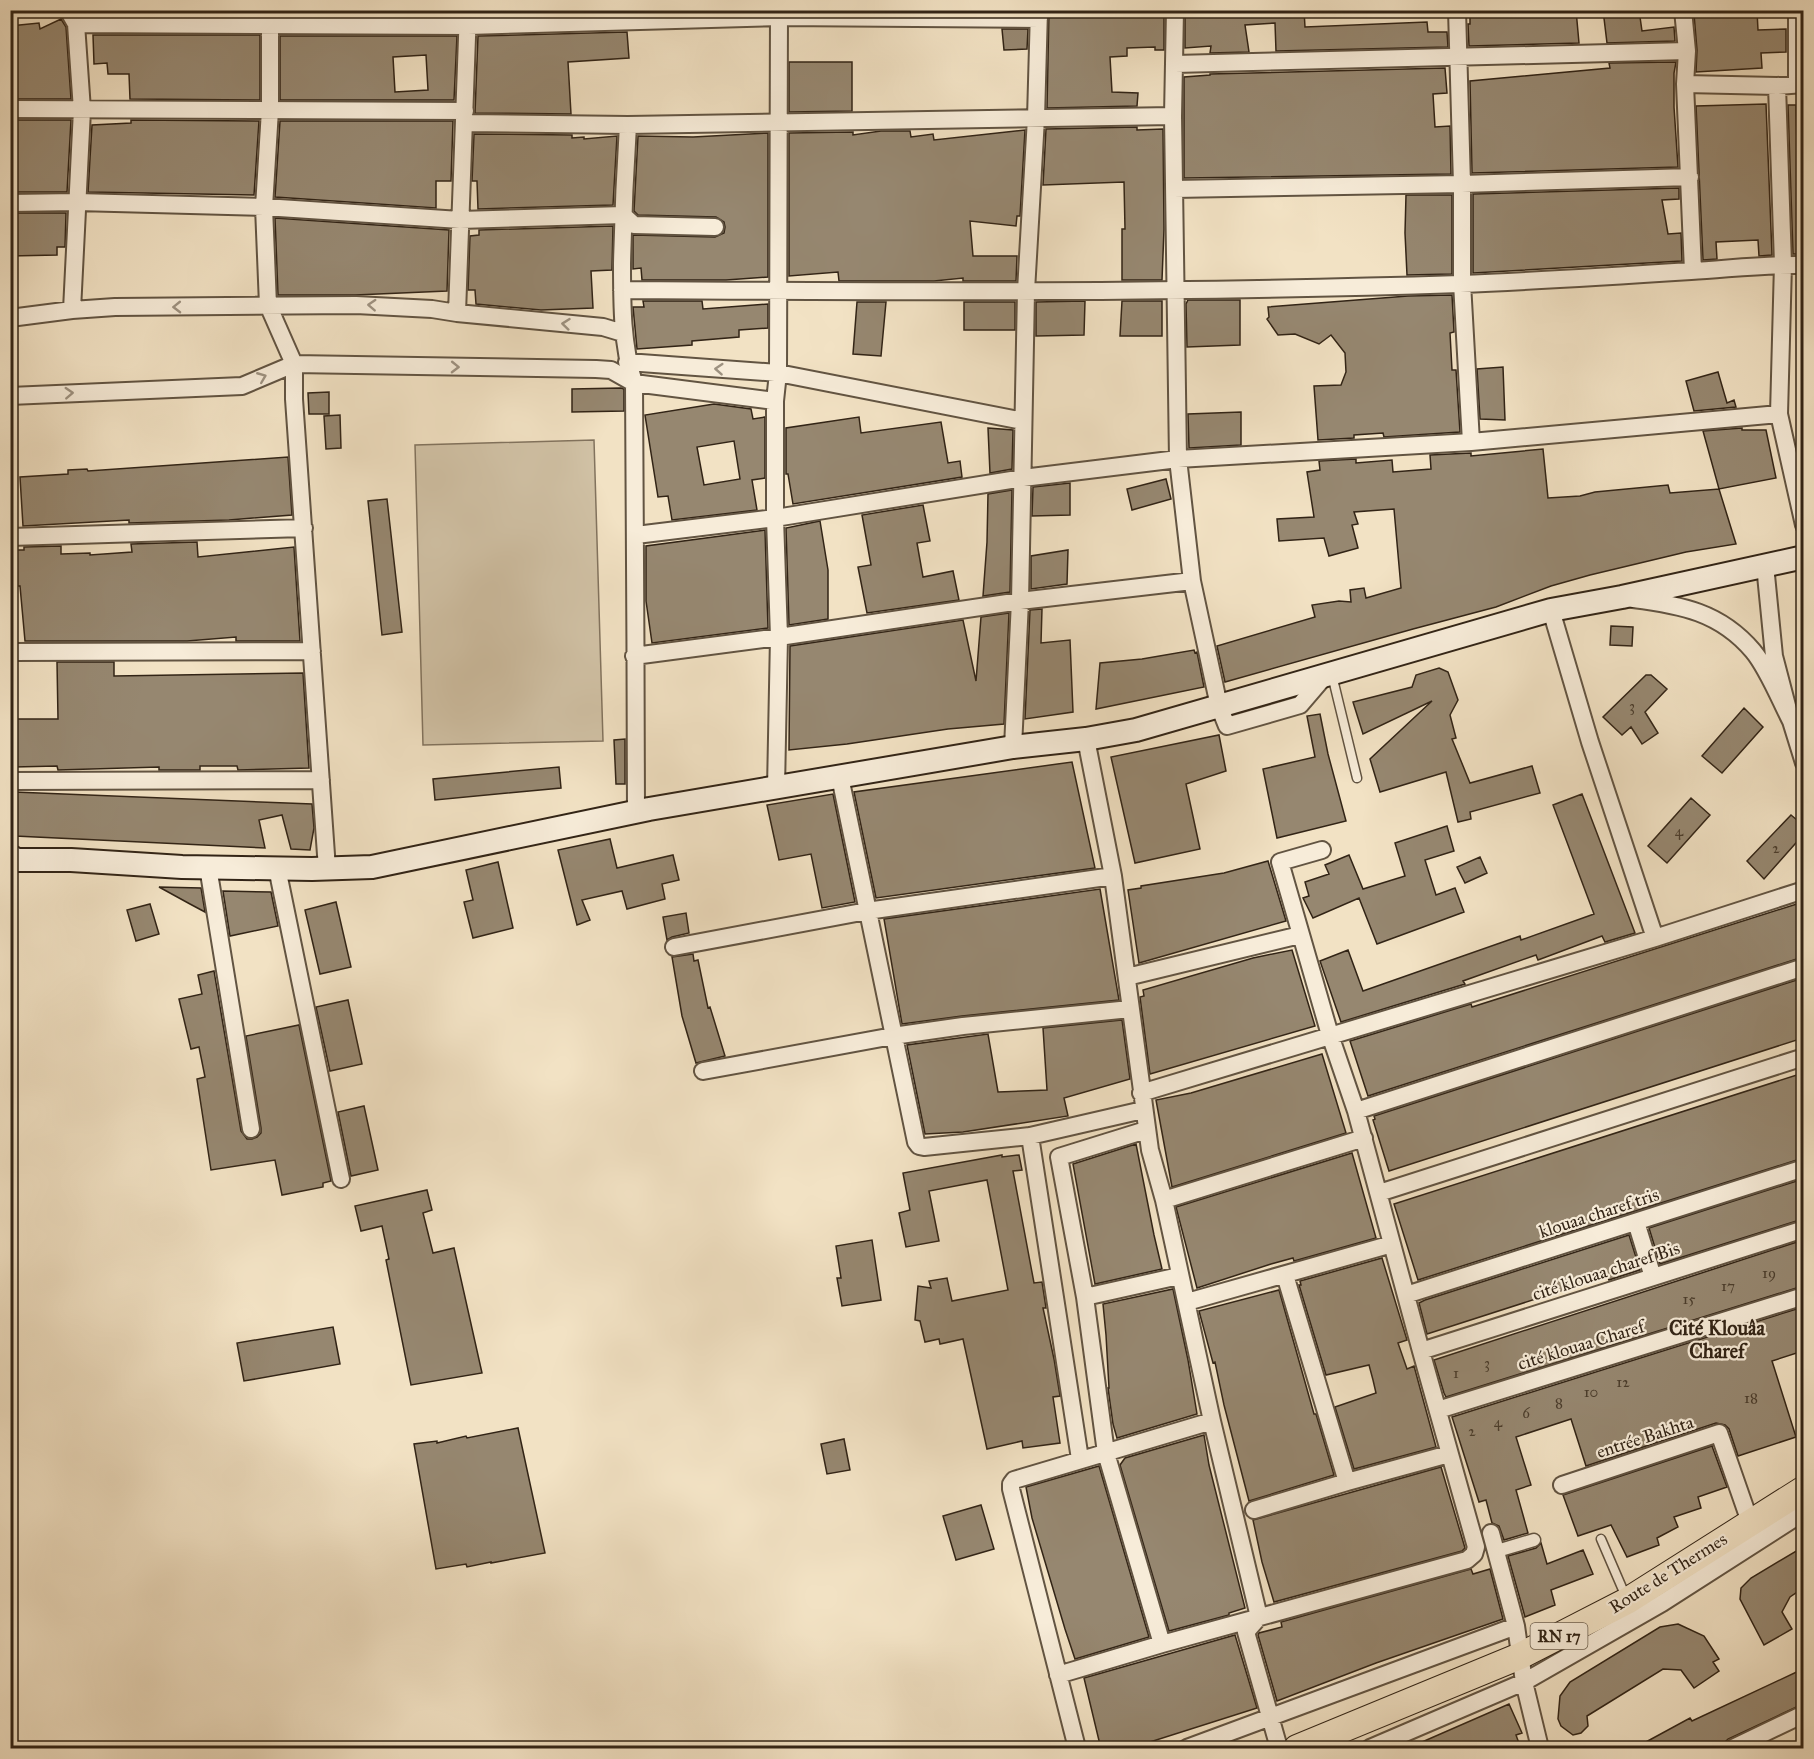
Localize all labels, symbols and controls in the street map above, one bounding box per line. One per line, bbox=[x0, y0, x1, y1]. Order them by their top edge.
one-way arrow bbox=[367, 299, 376, 312]
one-way arrow bbox=[172, 300, 181, 313]
one-way arrow bbox=[561, 318, 570, 331]
one-way arrow bbox=[450, 360, 459, 373]
one-way arrow bbox=[715, 363, 724, 376]
one-way arrow bbox=[256, 372, 267, 384]
one-way arrow bbox=[64, 387, 73, 400]
house number: 3 bbox=[1629, 697, 1635, 715]
house number: 4 bbox=[1675, 822, 1684, 840]
house number: 2 bbox=[1772, 839, 1780, 857]
street label: klouaa charef tris bbox=[1536, 1183, 1662, 1243]
street label: cité klouaa charef Bis bbox=[1529, 1237, 1683, 1305]
house number: 19 bbox=[1762, 1264, 1776, 1282]
house number: 17 bbox=[1721, 1277, 1735, 1295]
house number: 15 bbox=[1683, 1290, 1695, 1308]
street label: cité klouaa Charef bbox=[1515, 1314, 1650, 1375]
district label: Cité Klouâa Charef bbox=[1669, 1316, 1766, 1363]
house number: 3 bbox=[1484, 1354, 1490, 1372]
house number: 1 bbox=[1453, 1364, 1459, 1382]
house number: 12 bbox=[1616, 1373, 1630, 1391]
house number: 10 bbox=[1584, 1383, 1598, 1401]
house number: 18 bbox=[1744, 1389, 1758, 1407]
house number: 8 bbox=[1555, 1394, 1563, 1412]
house number: 6 bbox=[1522, 1404, 1531, 1422]
street label: entrée Bakhta bbox=[1594, 1411, 1697, 1463]
house number: 4 bbox=[1494, 1413, 1503, 1431]
house number: 2 bbox=[1468, 1422, 1476, 1440]
street label: Route de Thermes bbox=[1605, 1528, 1731, 1618]
road number: RN 17 bbox=[1530, 1623, 1588, 1649]

